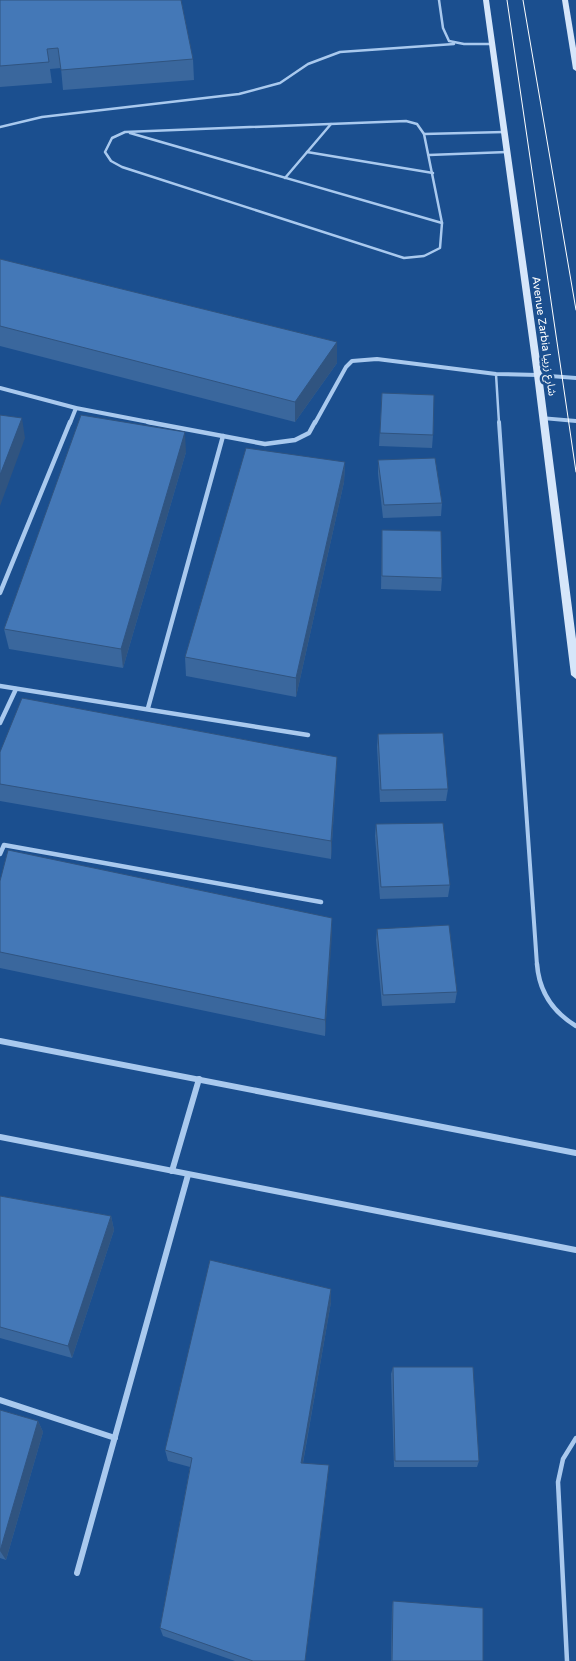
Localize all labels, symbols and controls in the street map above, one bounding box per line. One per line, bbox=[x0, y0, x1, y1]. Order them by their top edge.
street label: Avenue Zarbia شارع زربيا bbox=[528, 275, 559, 397]

